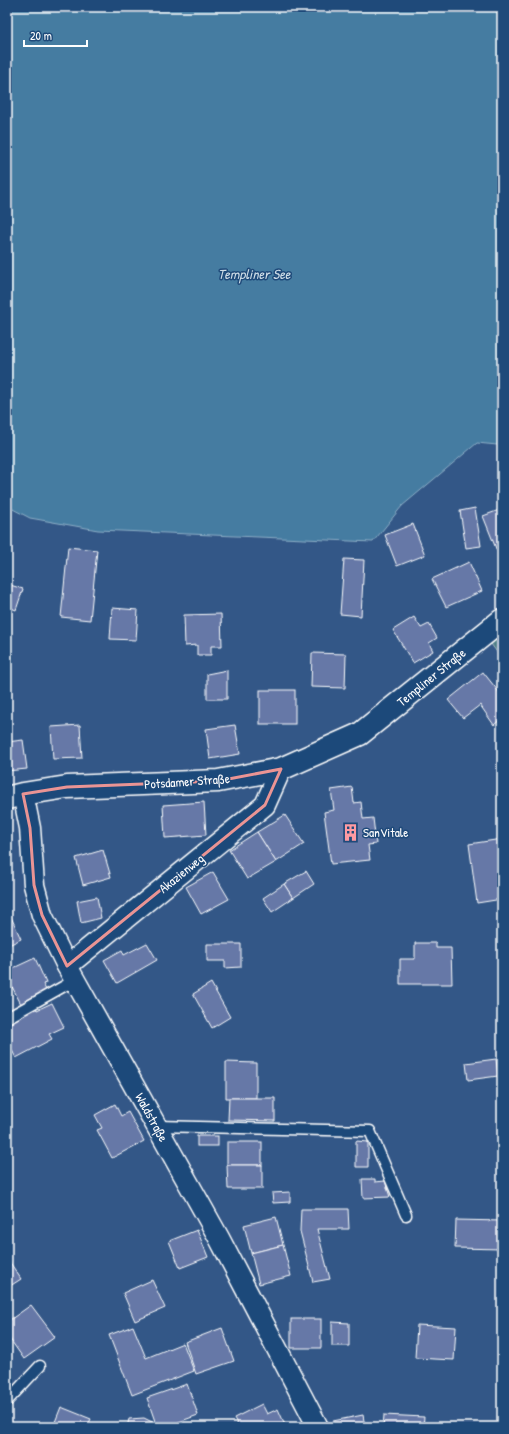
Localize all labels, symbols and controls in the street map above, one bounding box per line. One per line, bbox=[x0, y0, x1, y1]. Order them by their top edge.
scale bar bbox=[24, 22, 87, 48]
text: 20 m bbox=[30, 27, 52, 44]
water label: Templiner See bbox=[218, 264, 292, 284]
street label: Templiner Straße bbox=[393, 644, 469, 710]
street label: Potsdamer Straße bbox=[144, 769, 230, 793]
building icon: SanVitale bbox=[340, 822, 360, 842]
place label: SanVitale bbox=[363, 823, 408, 841]
street label: Akazienweg bbox=[155, 849, 208, 897]
street label: Waldstraße bbox=[131, 1089, 173, 1145]

